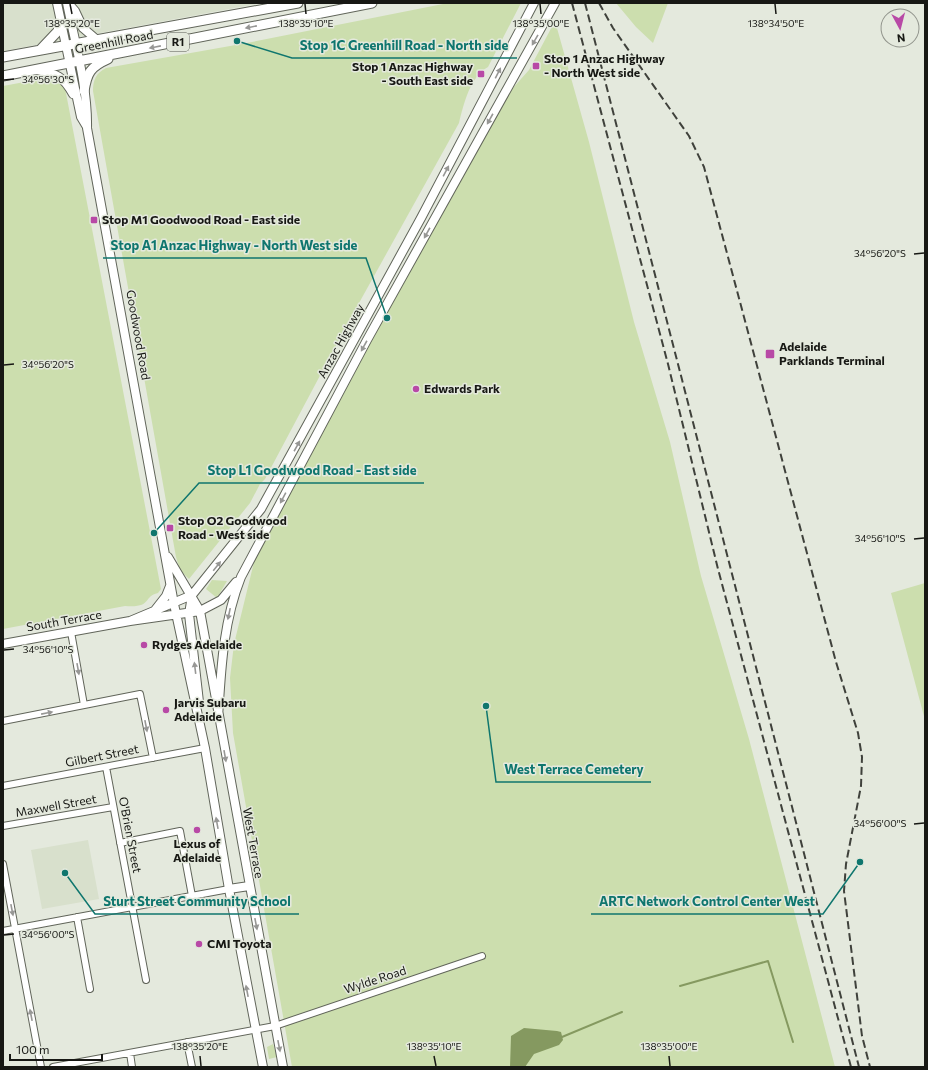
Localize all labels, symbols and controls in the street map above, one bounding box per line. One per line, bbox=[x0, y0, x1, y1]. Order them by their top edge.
north arrow bbox=[880, 8, 920, 48]
text: 138°35'20"E bbox=[44, 17, 100, 29]
text: 138°35'10"E bbox=[279, 17, 333, 29]
text: 138°35'00"E bbox=[513, 17, 570, 29]
text: 138°34'50"E bbox=[748, 17, 804, 29]
one-way arrow bbox=[245, 25, 257, 31]
street label: Greenhill Road bbox=[74, 27, 154, 55]
text: N bbox=[896, 31, 906, 45]
road number: R1 bbox=[167, 33, 189, 51]
callout: Stop 1C Greenhill Road - North side bbox=[292, 33, 517, 58]
one-way arrow bbox=[531, 34, 538, 46]
text: Stop 1C Greenhill Road - North side bbox=[300, 37, 508, 53]
one-way arrow bbox=[149, 44, 161, 50]
place label: Stop 1 Anzac Highway - North West side bbox=[544, 51, 665, 79]
place label: Stop 1 Anzac Highway - South East side bbox=[352, 59, 473, 87]
marker: Stop 1 Anzac Highway - North West side bbox=[531, 61, 541, 71]
one-way arrow bbox=[494, 67, 501, 79]
marker: Stop 1 Anzac Highway - South East side bbox=[476, 69, 486, 79]
text: 34°56'30"S bbox=[22, 73, 74, 85]
one-way arrow bbox=[487, 113, 494, 125]
one-way arrow bbox=[443, 165, 450, 176]
place label: Stop M1 Goodwood Road - East side bbox=[102, 212, 300, 226]
marker: Stop M1 Goodwood Road - East side bbox=[89, 215, 99, 225]
one-way arrow bbox=[424, 227, 430, 238]
callout: Stop A1 Anzac Highway - North West side bbox=[103, 233, 366, 258]
text: Stop A1 Anzac Highway - North West side bbox=[111, 237, 358, 253]
text: 34°56'20"S bbox=[854, 247, 906, 259]
street label: Goodwood Road bbox=[124, 289, 154, 381]
street label: Anzac Highway bbox=[314, 301, 366, 380]
place label: Adelaide Parklands Terminal bbox=[779, 339, 885, 367]
one-way arrow bbox=[361, 341, 368, 352]
marker: Adelaide Parklands Terminal bbox=[764, 348, 776, 360]
text: 34°56'20"S bbox=[22, 358, 74, 370]
place label: Edwards Park bbox=[424, 381, 500, 395]
marker: Edwards Park bbox=[411, 384, 421, 394]
one-way arrow bbox=[293, 440, 300, 452]
callout: Stop L1 Goodwood Road - East side bbox=[199, 458, 424, 483]
text: Stop L1 Goodwood Road - East side bbox=[208, 462, 417, 478]
one-way arrow bbox=[279, 492, 286, 504]
place label: Stop O2 Goodwood Road - West side bbox=[178, 513, 287, 541]
marker: Stop O2 Goodwood Road - West side bbox=[165, 523, 175, 533]
text: 34°56'10"S bbox=[855, 532, 905, 544]
one-way arrow bbox=[212, 560, 221, 571]
street label: South Terrace bbox=[25, 607, 103, 634]
one-way arrow bbox=[226, 608, 232, 620]
place label: Rydges Adelaide bbox=[152, 637, 242, 651]
marker: Rydges Adelaide bbox=[139, 640, 149, 650]
text: 34°56'10"S bbox=[23, 643, 73, 655]
one-way arrow bbox=[192, 662, 198, 674]
one-way arrow bbox=[75, 663, 81, 675]
place label: Jarvis Subaru Adelaide bbox=[174, 695, 246, 723]
marker: Jarvis Subaru Adelaide bbox=[161, 705, 171, 715]
one-way arrow bbox=[41, 709, 53, 715]
one-way arrow bbox=[144, 720, 150, 732]
street label: Gilbert Street bbox=[64, 741, 140, 769]
one-way arrow bbox=[223, 750, 229, 762]
callout: West Terrace Cemetery bbox=[496, 757, 651, 782]
text: West Terrace Cemetery bbox=[504, 761, 644, 777]
street label: Maxwell Street bbox=[14, 791, 98, 819]
street label: O'Brien Street bbox=[117, 796, 145, 874]
street label: West Terrace bbox=[241, 806, 267, 879]
one-way arrow bbox=[214, 817, 220, 830]
text: 34°56'00"S bbox=[854, 817, 907, 829]
marker: Lexus of Adelaide bbox=[192, 825, 202, 835]
place label: Lexus of Adelaide bbox=[173, 836, 221, 864]
callout: Sturt Street Community School bbox=[95, 889, 299, 914]
callout: ARTC Network Control Center West bbox=[591, 889, 823, 914]
text: Sturt Street Community School bbox=[103, 893, 291, 909]
text: ARTC Network Control Center West bbox=[599, 893, 816, 909]
one-way arrow bbox=[9, 904, 15, 916]
one-way arrow bbox=[253, 918, 259, 930]
text: 34°56'00"S bbox=[22, 928, 75, 940]
place label: CMI Toyota bbox=[207, 936, 271, 950]
marker: CMI Toyota bbox=[194, 939, 204, 949]
street label: Wylde Road bbox=[342, 962, 408, 996]
one-way arrow bbox=[244, 985, 250, 997]
one-way arrow bbox=[28, 1009, 34, 1021]
scale bar bbox=[10, 1036, 102, 1062]
text: 138°35'20"E bbox=[172, 1040, 228, 1052]
one-way arrow bbox=[276, 1040, 282, 1052]
text: 138°35'10"E bbox=[407, 1040, 461, 1052]
text: 138°35'00"E bbox=[641, 1040, 698, 1052]
text: 100 m bbox=[16, 1042, 50, 1056]

